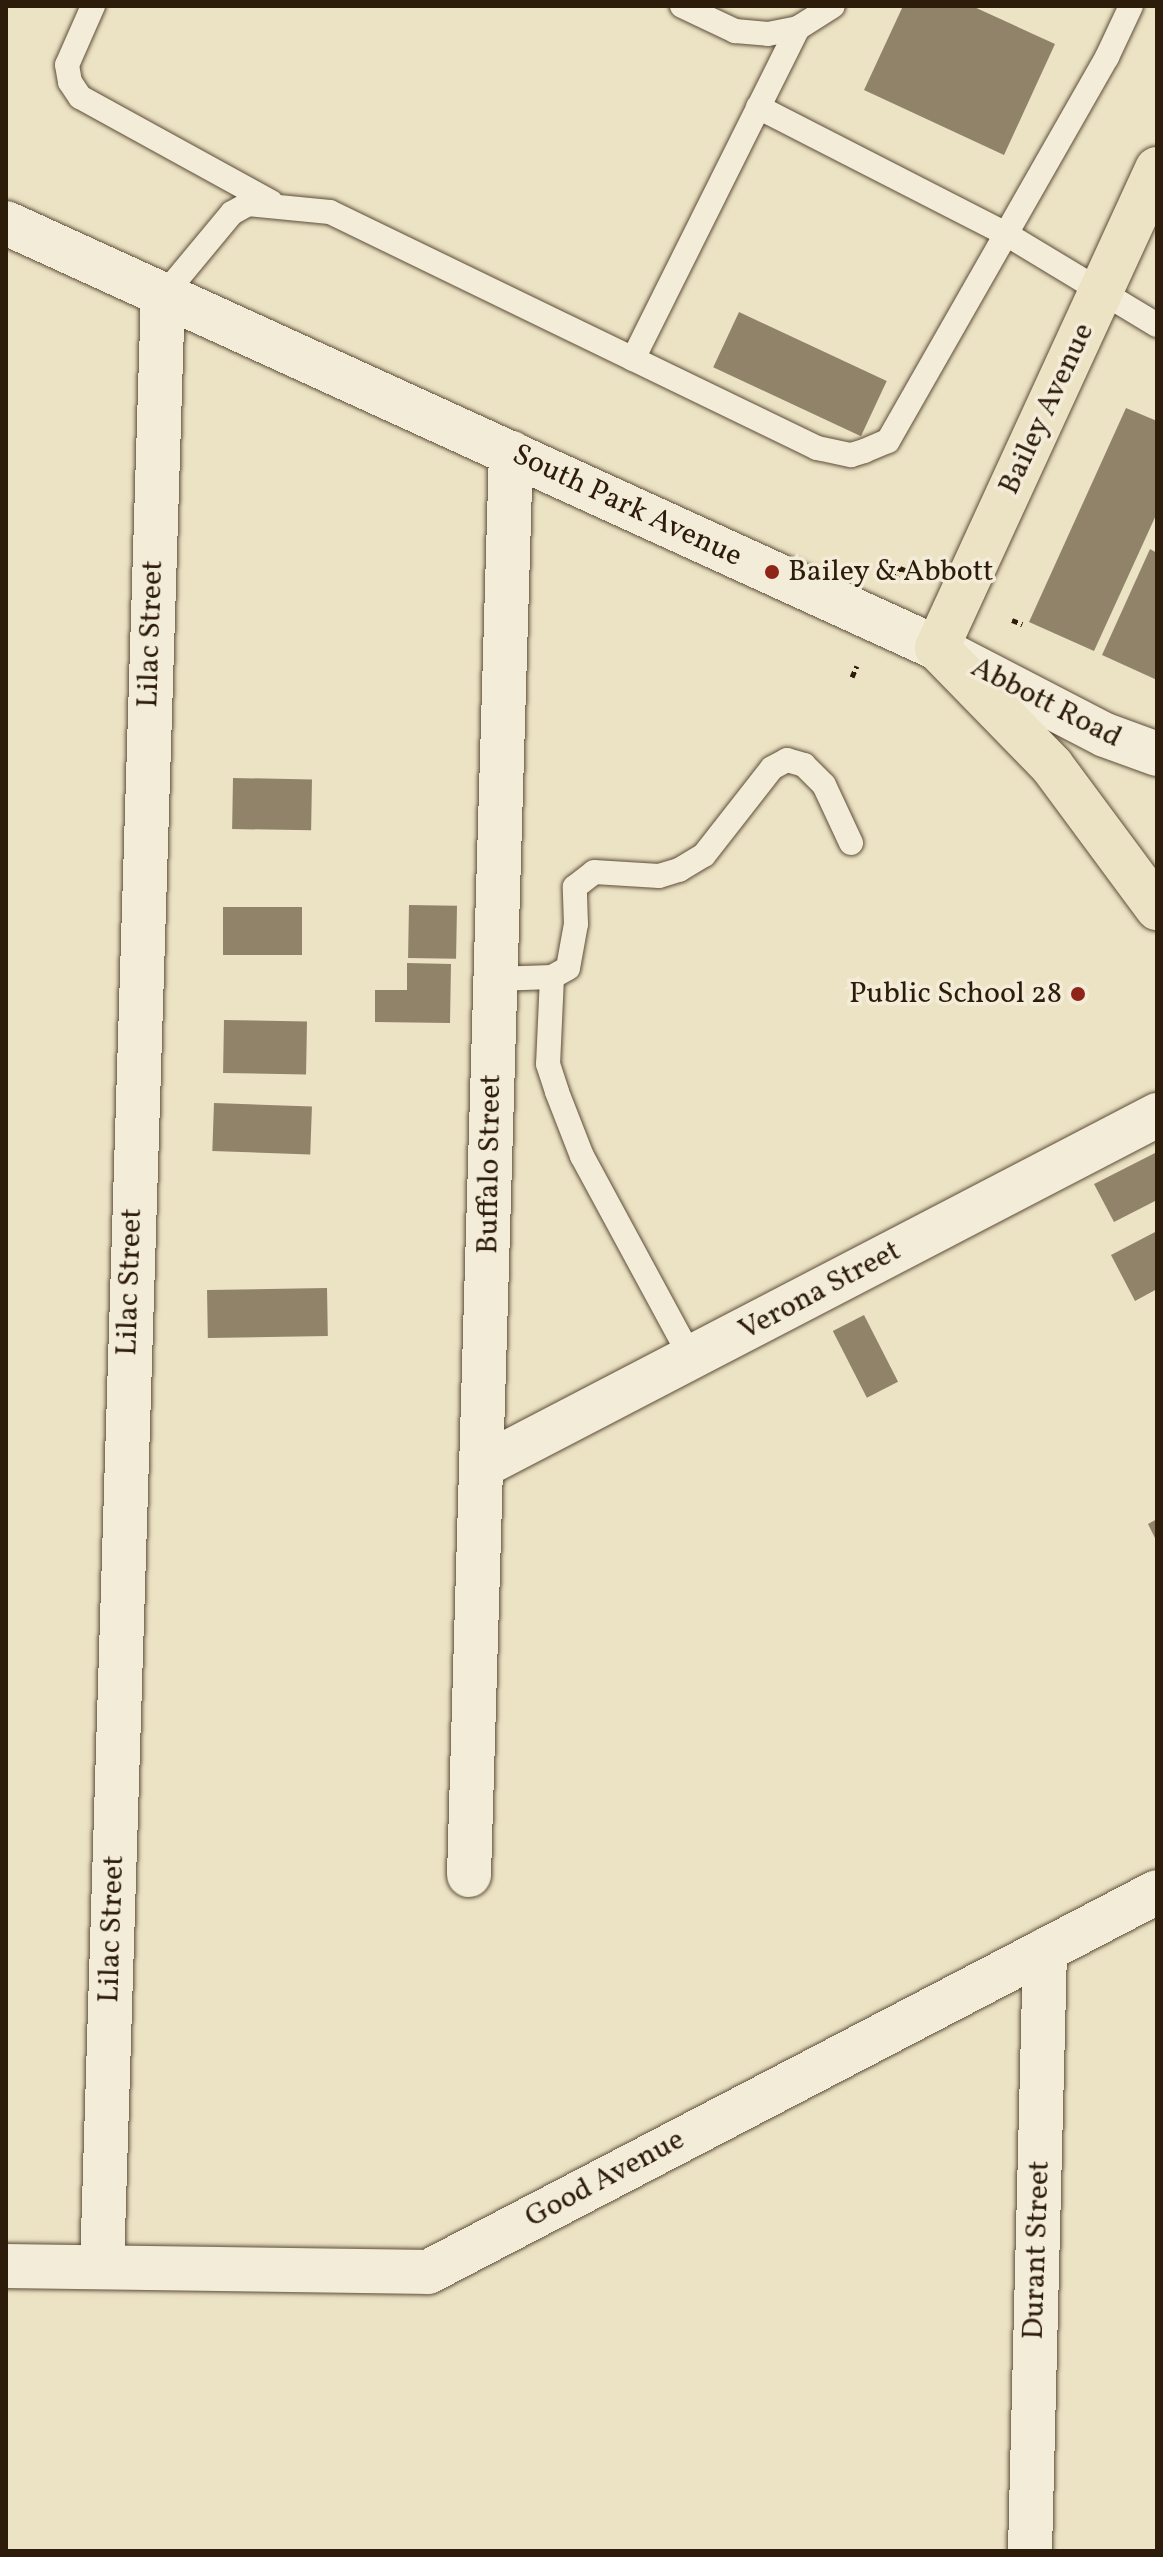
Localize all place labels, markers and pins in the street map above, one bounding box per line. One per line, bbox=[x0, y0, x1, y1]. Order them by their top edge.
place label: Bailey & Abbott bbox=[788, 554, 994, 590]
marker: Bailey & Abbott bbox=[763, 563, 781, 581]
place label: Public School 28 bbox=[849, 976, 1062, 1012]
marker: Public School 28 bbox=[1069, 985, 1087, 1003]

